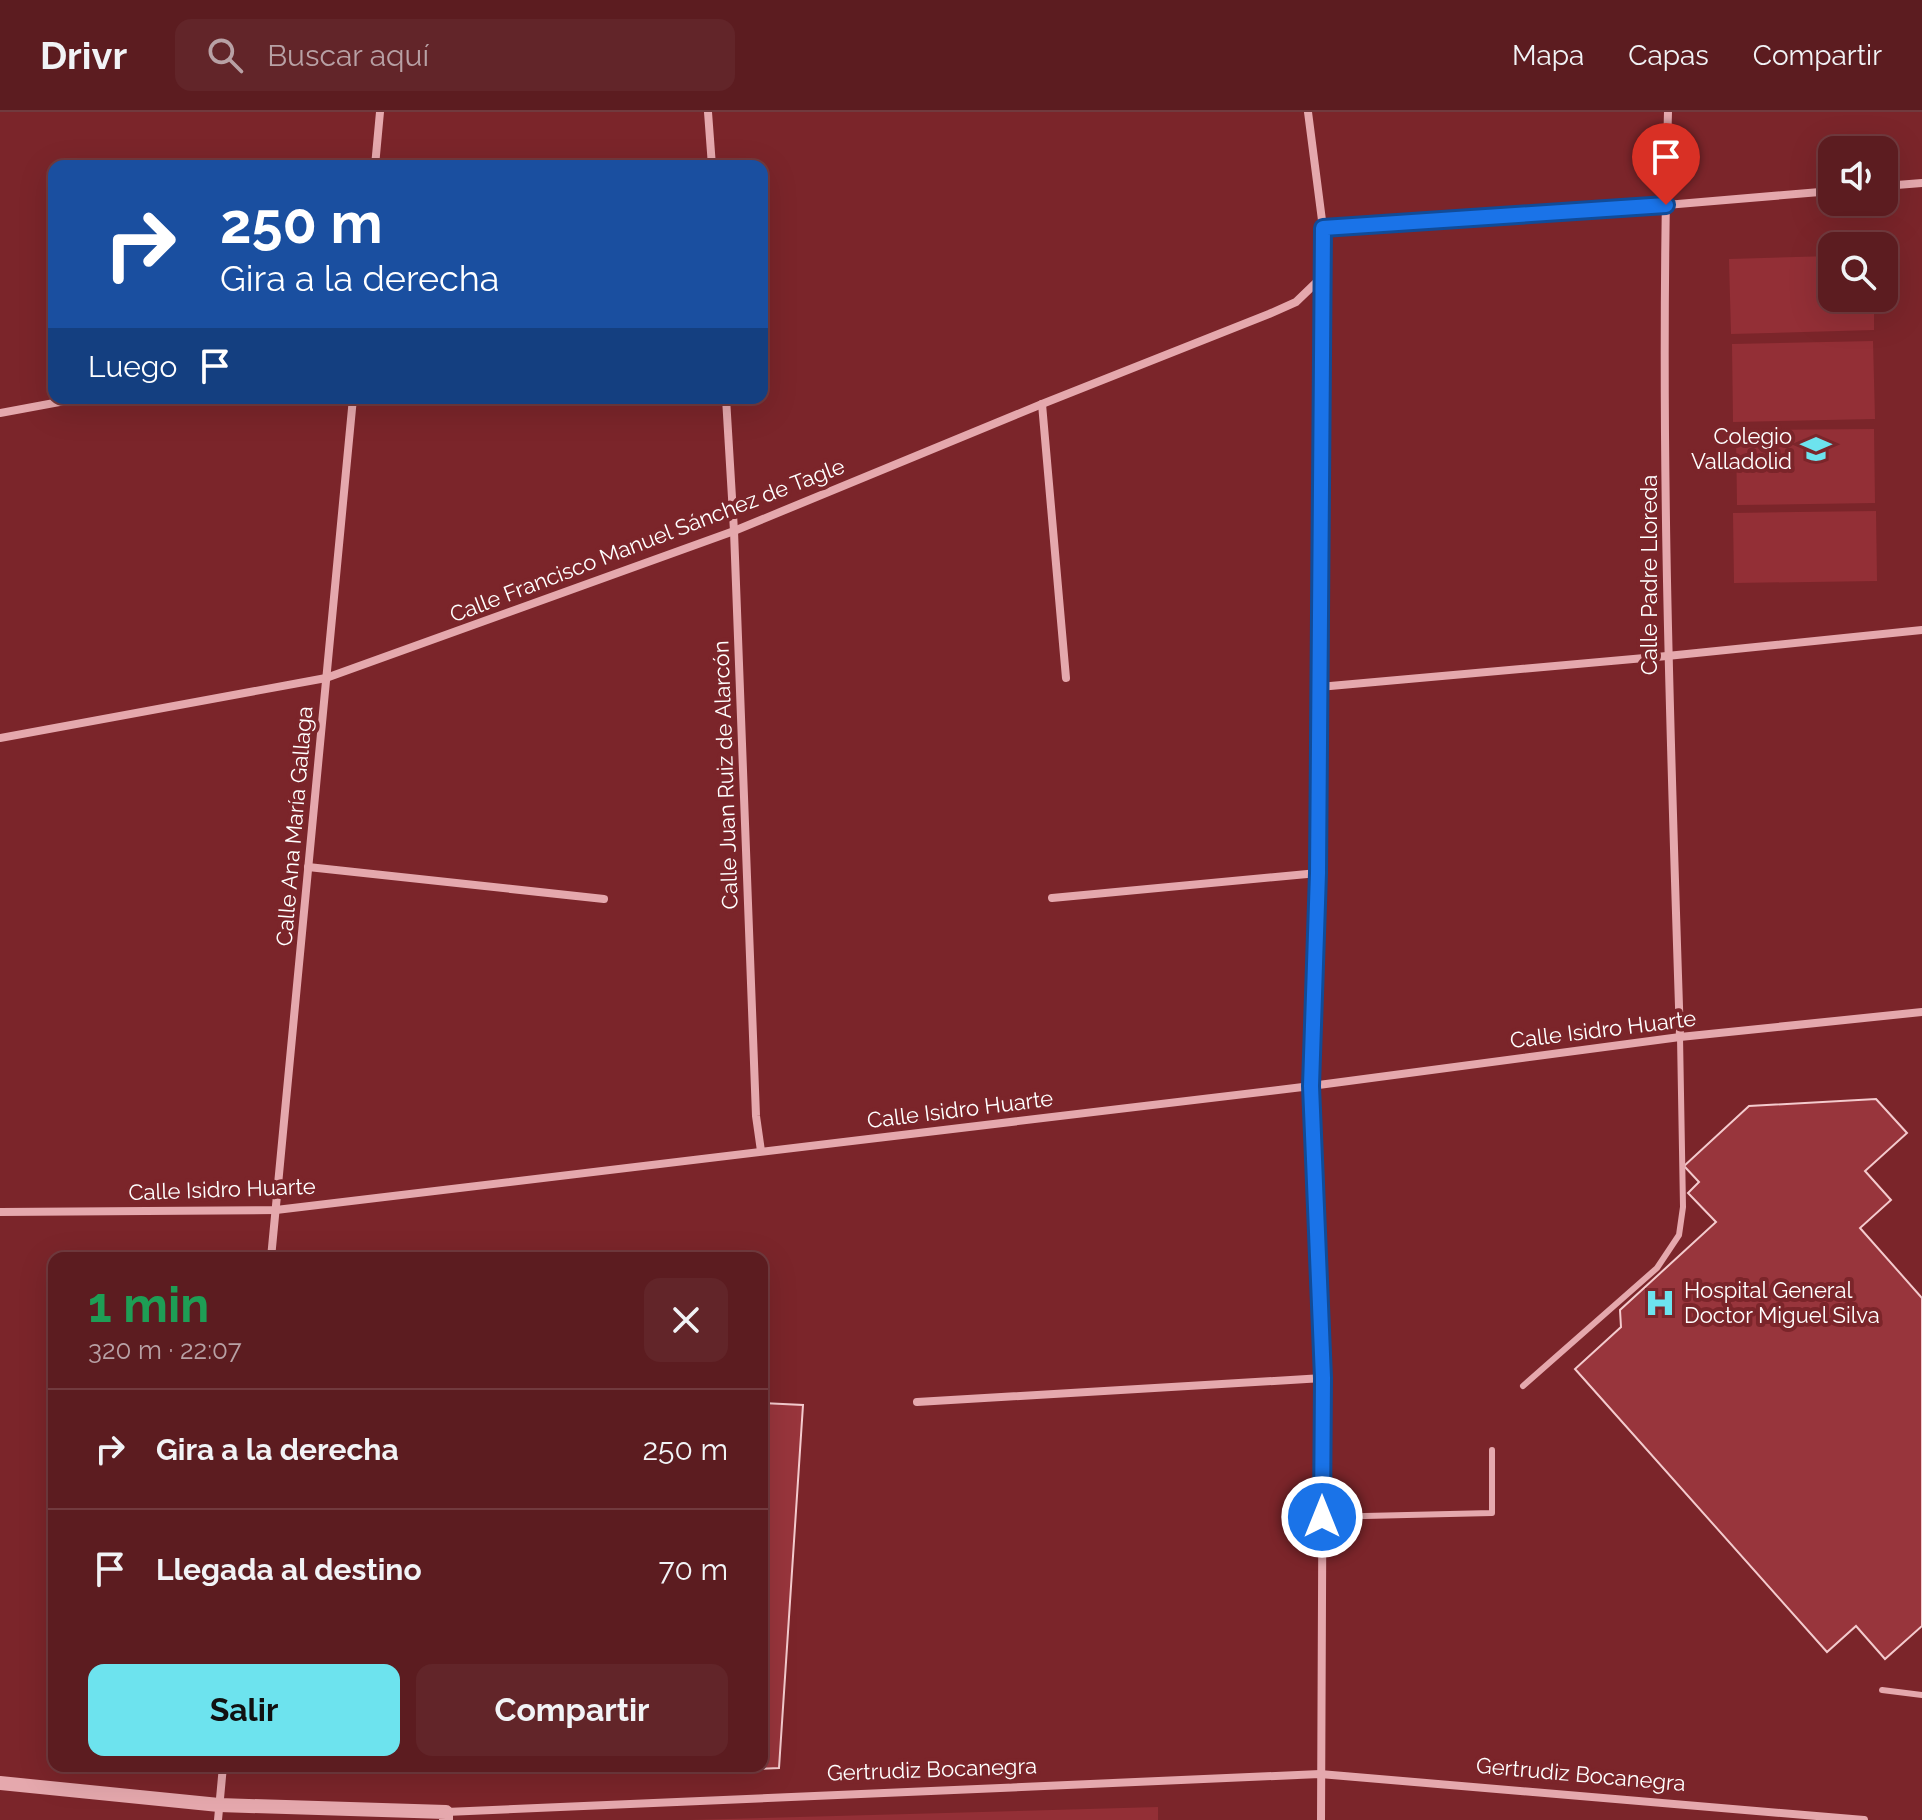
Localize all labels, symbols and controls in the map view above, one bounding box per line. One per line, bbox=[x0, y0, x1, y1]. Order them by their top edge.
search box bbox=[175, 19, 735, 91]
text: Drivr bbox=[40, 33, 127, 78]
icon: search bbox=[203, 33, 247, 77]
text: Buscar aquí bbox=[267, 38, 429, 73]
text: Mapa bbox=[1512, 39, 1584, 72]
text: Capas bbox=[1628, 39, 1709, 72]
text: Compartir bbox=[1753, 39, 1882, 72]
pin bbox=[1632, 123, 1700, 205]
icon: arrive bbox=[1644, 135, 1688, 179]
map controls bbox=[1818, 136, 1898, 312]
button: sound bbox=[1818, 136, 1898, 216]
text: 250 m bbox=[220, 190, 383, 256]
icon: right bbox=[88, 192, 192, 296]
button: search bbox=[1818, 232, 1898, 312]
text: Gira a la derecha bbox=[220, 257, 499, 299]
icon: arrive bbox=[193, 344, 237, 388]
text: Luego bbox=[88, 349, 177, 384]
place label: Colegio Valladolid bbox=[1691, 423, 1792, 474]
school or university icon: Colegio Valladolid bbox=[1799, 432, 1833, 466]
street label: Calle Francisco Manuel Sánchez de Tagle bbox=[446, 452, 848, 628]
street label: Calle Padre Lloreda bbox=[1636, 475, 1662, 675]
street label: Calle Juan Ruiz de Alarcón bbox=[707, 640, 743, 910]
street label: Calle Ana María Gallaga bbox=[271, 705, 317, 947]
street label: Calle Isidro Huarte bbox=[1509, 1005, 1698, 1053]
street label: Calle Isidro Huarte bbox=[866, 1085, 1055, 1133]
street label: Calle Isidro Huarte bbox=[128, 1173, 316, 1205]
text: 1 min bbox=[88, 1277, 209, 1333]
place label: Hospital General Doctor Miguel Silva bbox=[1684, 1277, 1880, 1328]
button: close bbox=[644, 1278, 728, 1362]
hospital icon: Hospital General Doctor Miguel Silva bbox=[1643, 1286, 1677, 1320]
text: 320 m · 22:07 bbox=[88, 1335, 242, 1365]
icon: right bbox=[88, 1427, 132, 1471]
text: Gira a la derecha bbox=[156, 1432, 399, 1467]
text: 250 m bbox=[642, 1432, 728, 1467]
position arrow bbox=[1280, 1475, 1364, 1559]
icon: arrive bbox=[88, 1547, 132, 1591]
text: Llegada al destino bbox=[156, 1552, 422, 1587]
text: 70 m bbox=[658, 1552, 728, 1587]
button: Salir bbox=[88, 1664, 400, 1756]
button: Compartir bbox=[416, 1664, 728, 1756]
street label: Gertrudiz Bocanegra bbox=[826, 1752, 1038, 1786]
street label: Gertrudiz Bocanegra bbox=[1475, 1752, 1687, 1796]

